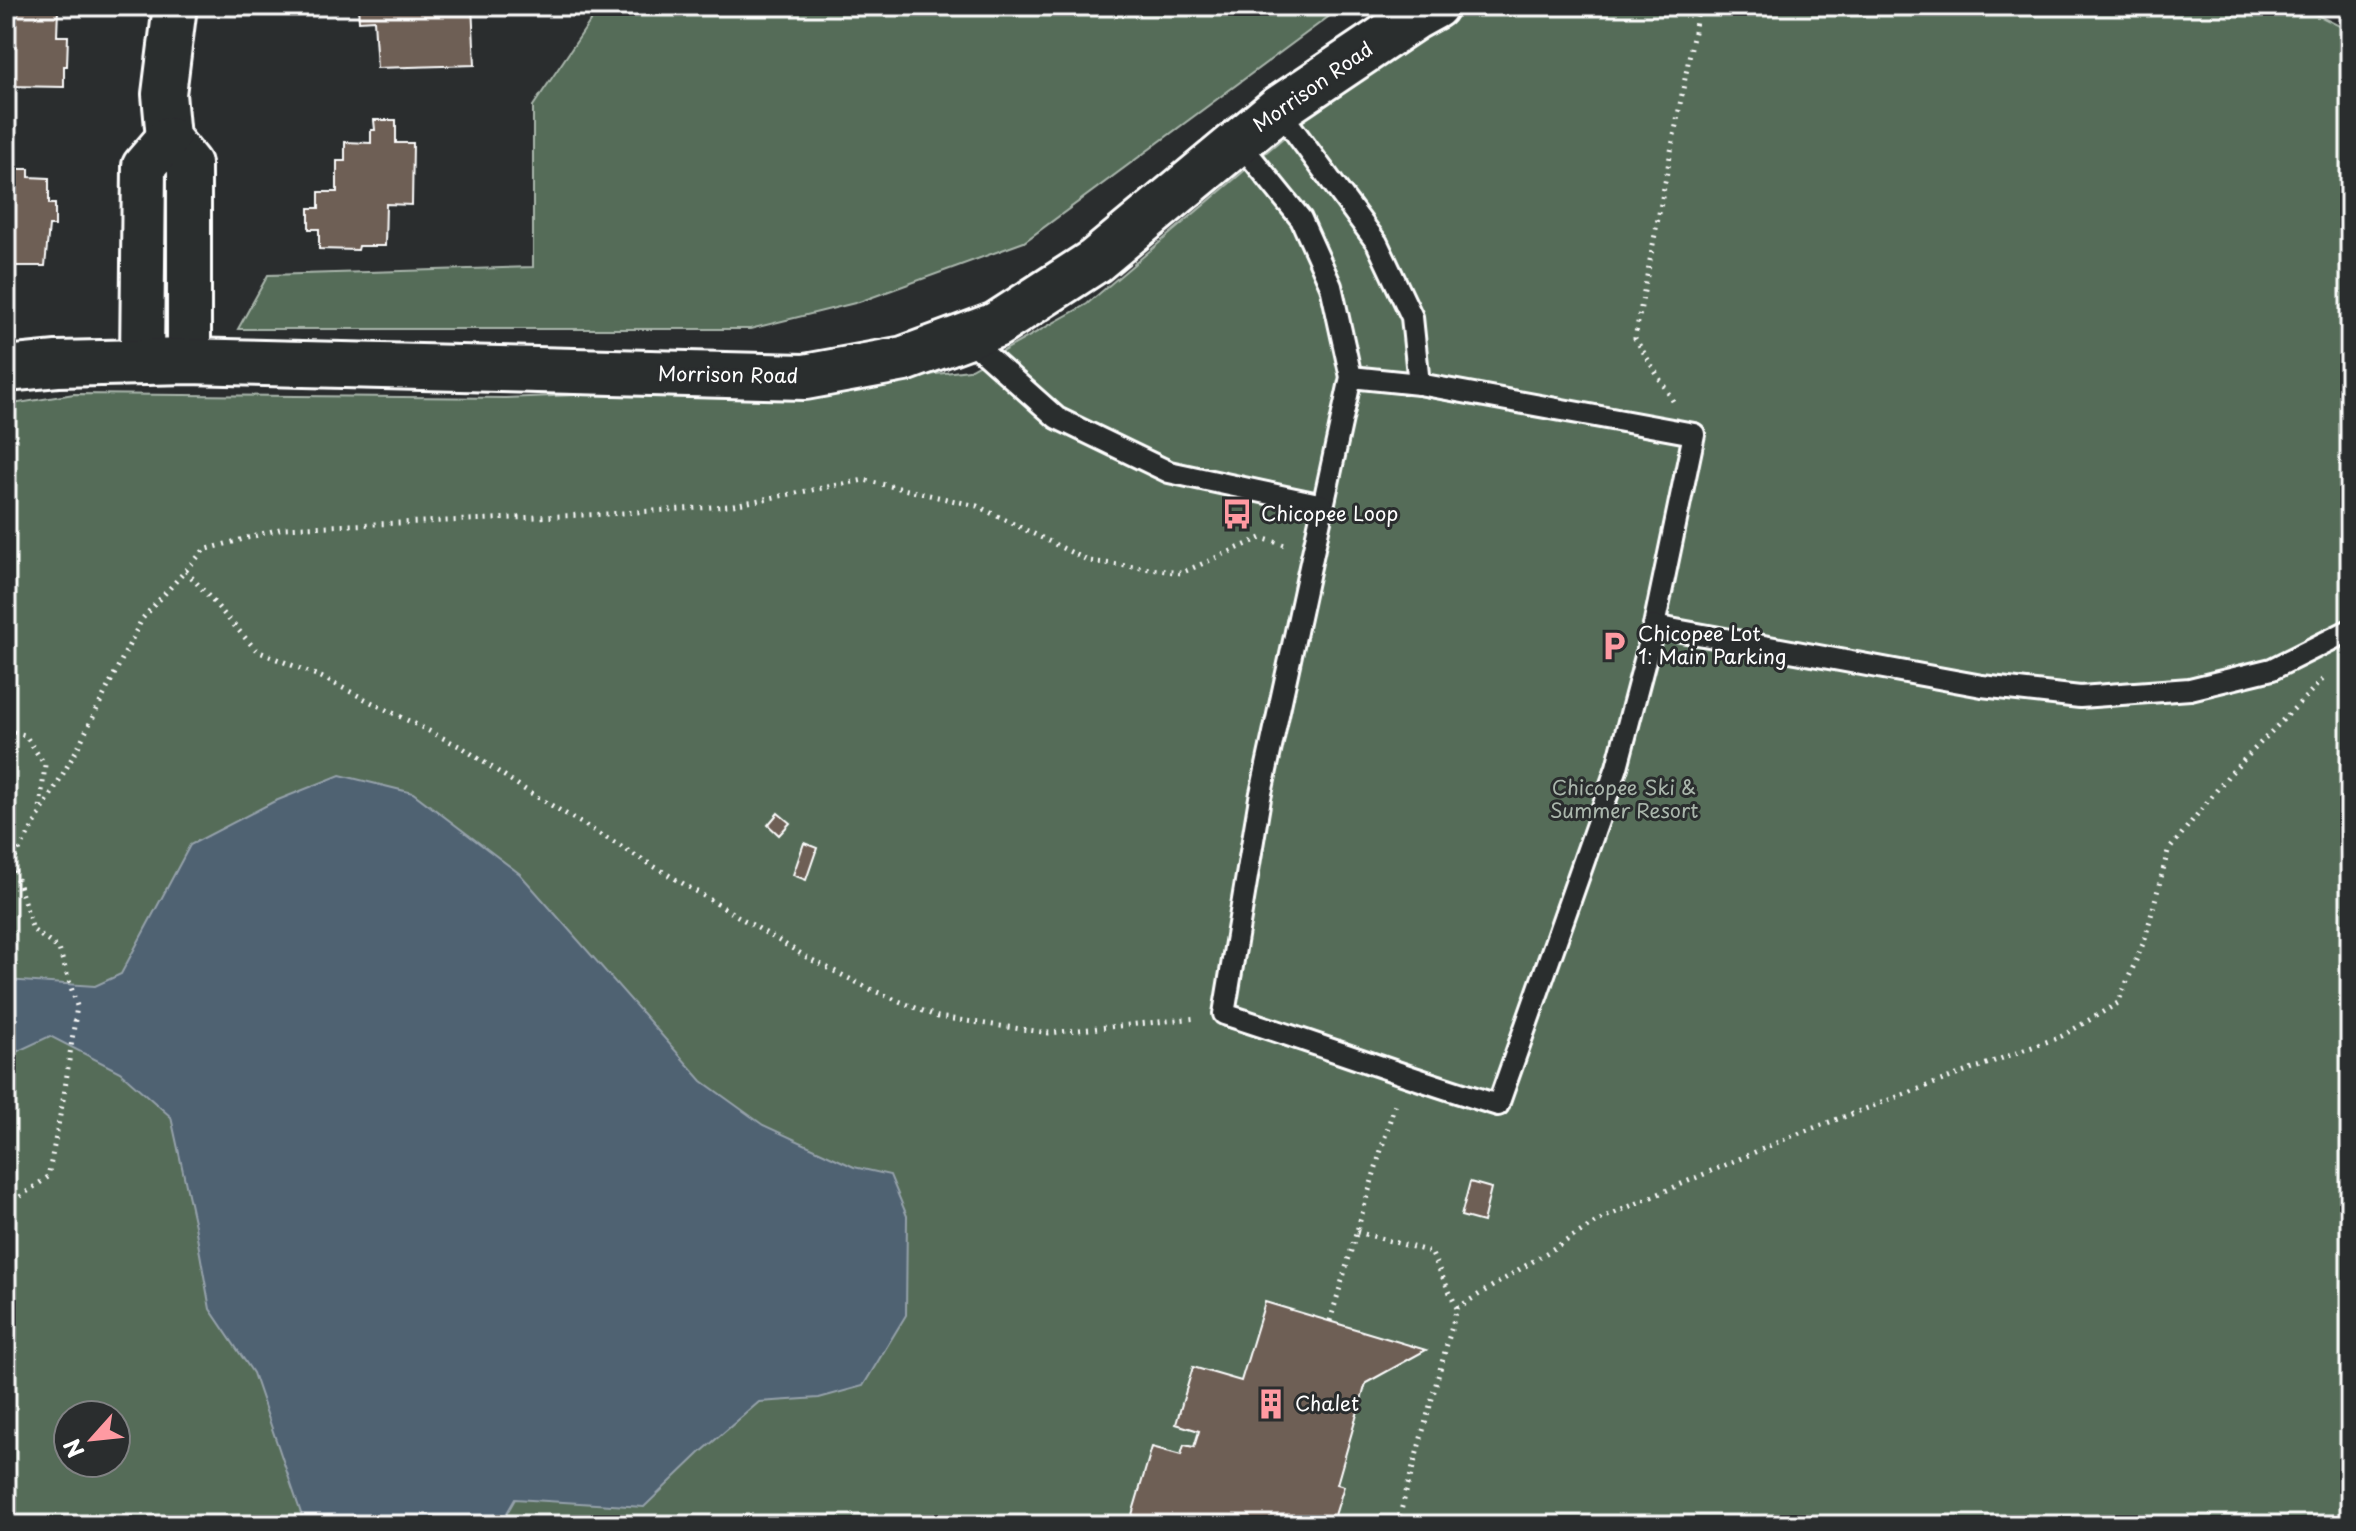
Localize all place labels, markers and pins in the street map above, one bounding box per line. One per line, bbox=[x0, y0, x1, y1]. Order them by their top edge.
bus stop icon: Chicopee Loop bbox=[1220, 497, 1254, 531]
place label: Chicopee Loop bbox=[1261, 498, 1398, 528]
place label: Chicopee Lot 1: Main Parking bbox=[1638, 618, 1786, 671]
parking icon: Chicopee Lot 1: Main Parking bbox=[1597, 629, 1631, 663]
building icon: Chalet bbox=[1254, 1387, 1288, 1421]
place label: Chalet bbox=[1295, 1388, 1359, 1418]

